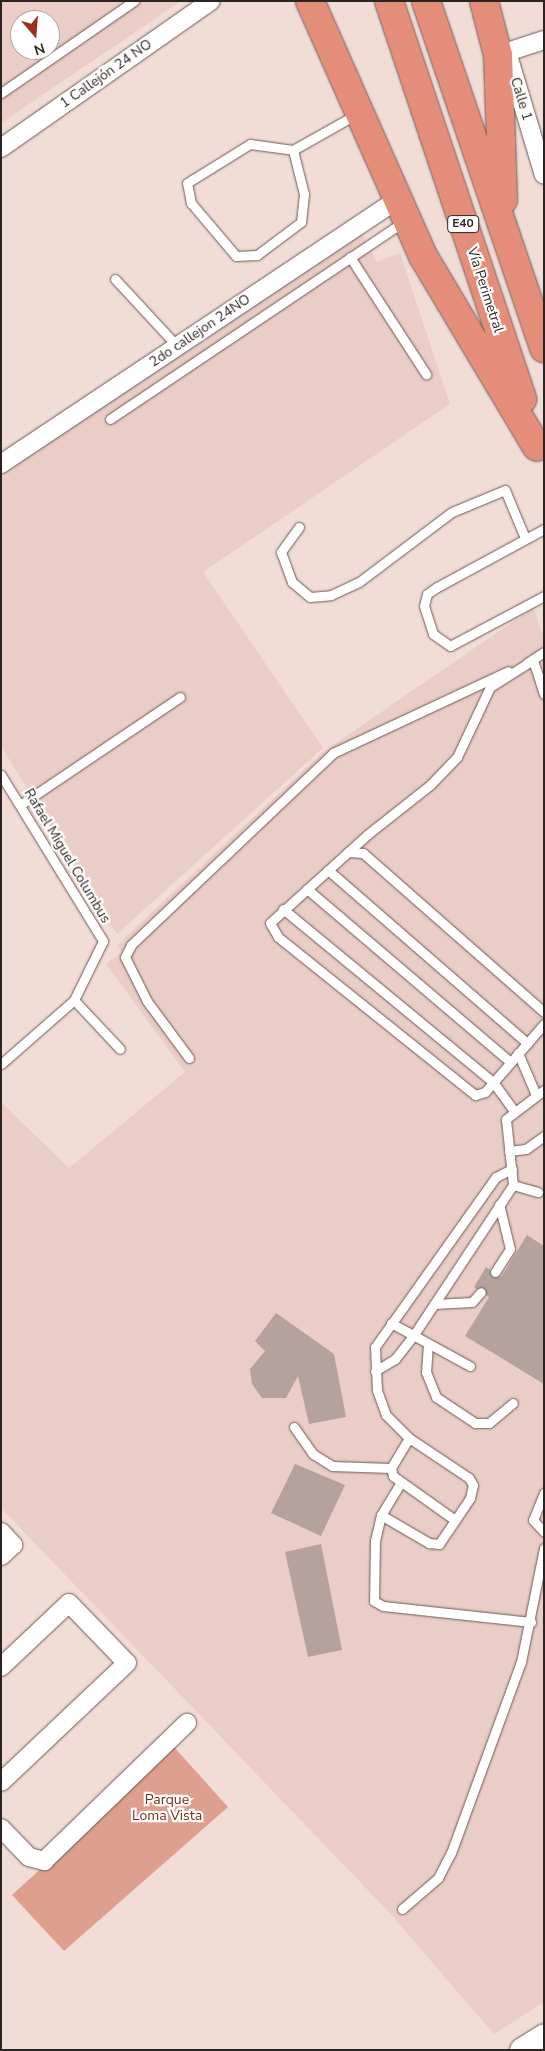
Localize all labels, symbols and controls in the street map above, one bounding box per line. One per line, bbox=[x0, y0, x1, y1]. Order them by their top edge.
north arrow bbox=[10, 10, 60, 60]
street label: 1 Callejón 24 NO bbox=[57, 36, 155, 112]
text: N bbox=[32, 38, 47, 59]
street label: Calle 1 bbox=[506, 75, 536, 123]
road number: E40 bbox=[447, 214, 479, 233]
street label: Vía Perimetral bbox=[463, 245, 507, 335]
street label: 2do callejon 24NO bbox=[146, 291, 254, 371]
street label: Rafael Miguel Columbus bbox=[20, 786, 114, 926]
park label: Parque Loma Vista bbox=[132, 1792, 202, 1824]

